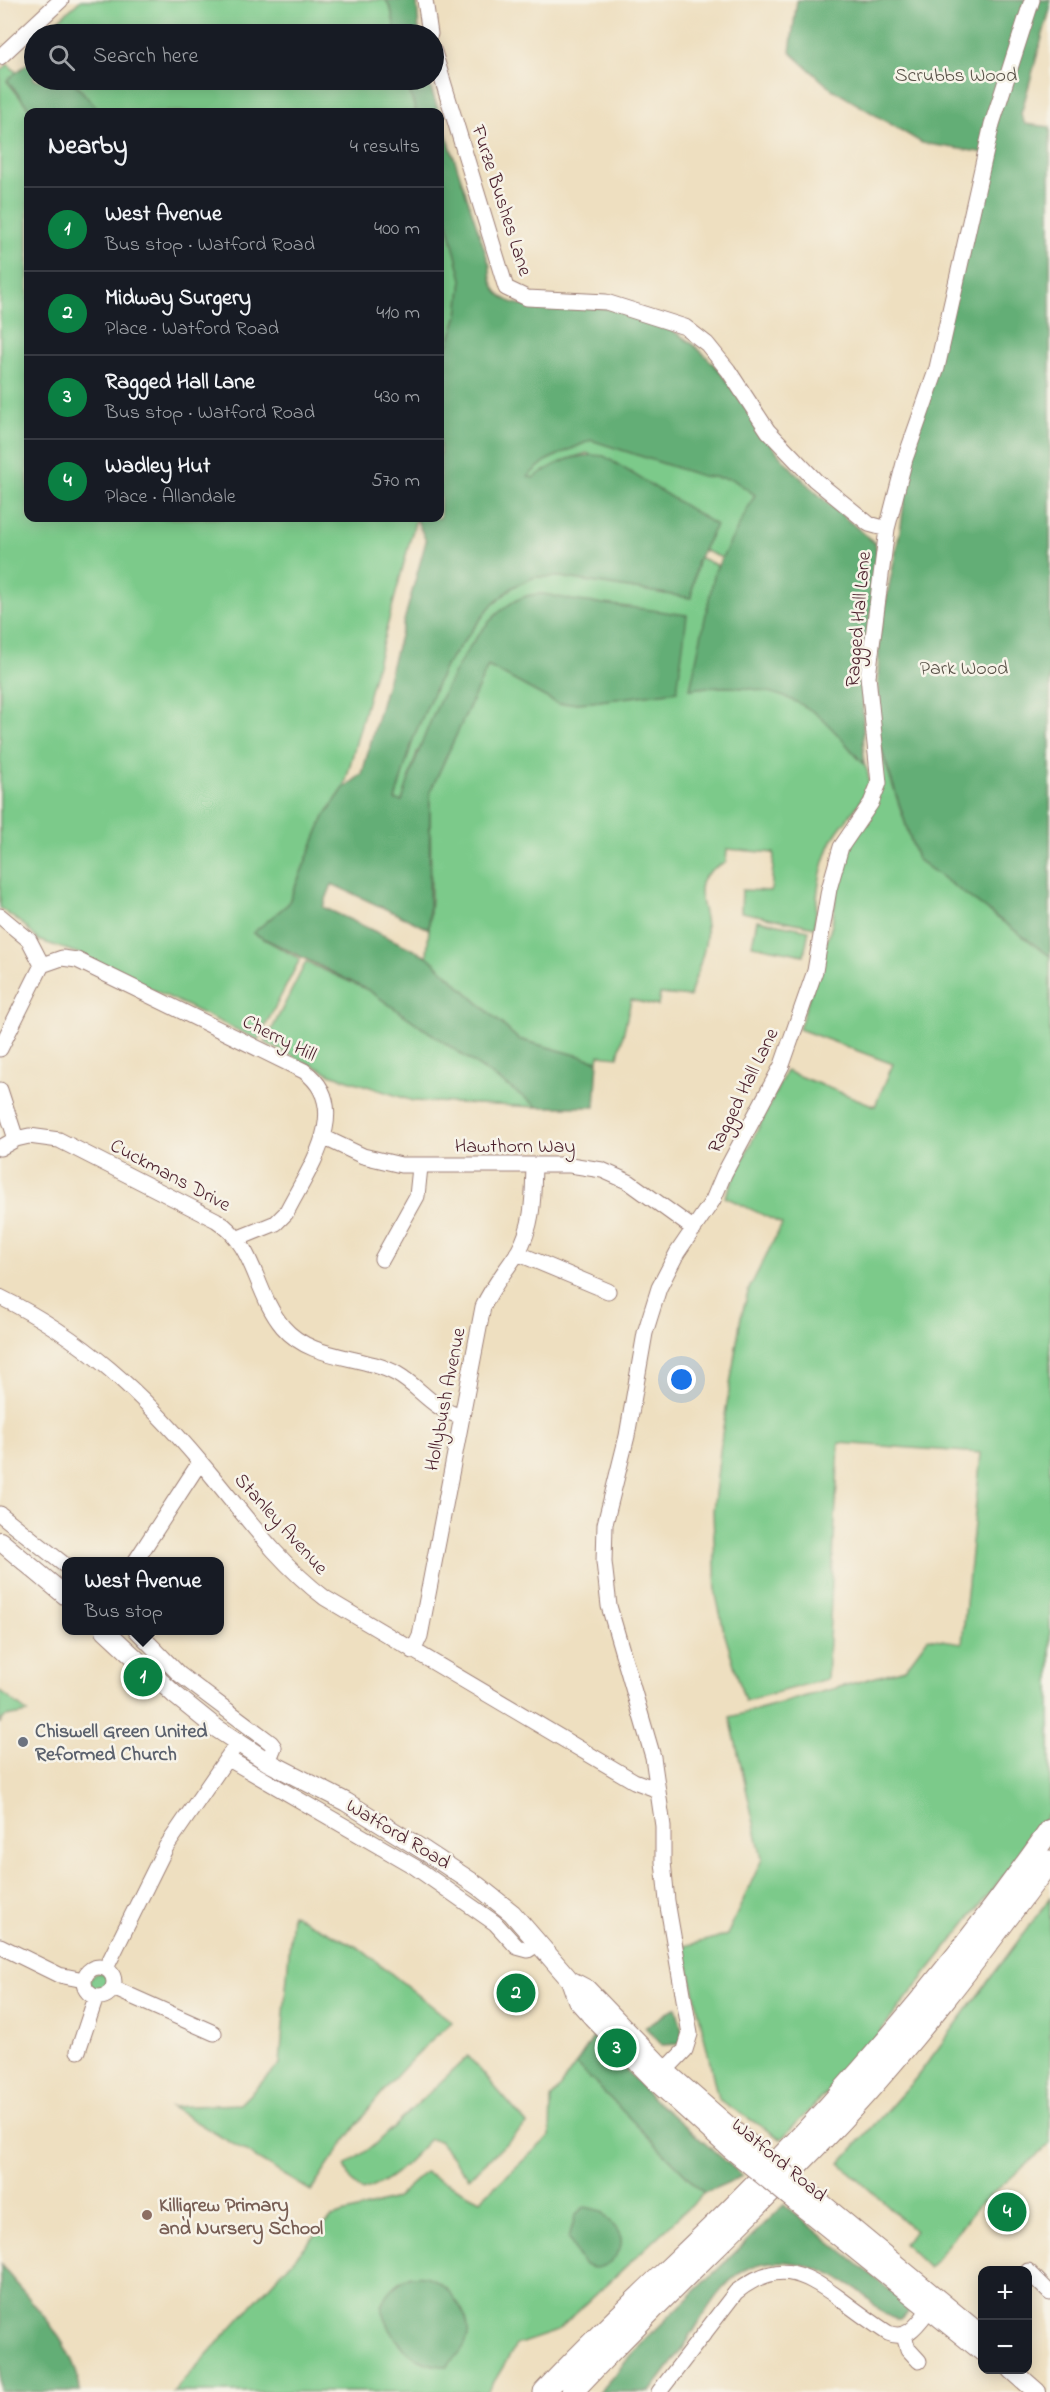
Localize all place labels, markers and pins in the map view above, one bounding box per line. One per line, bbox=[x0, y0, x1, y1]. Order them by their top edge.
pin: 1 bbox=[124, 1654, 162, 1700]
place label: Chiswell Green United Reformed Church bbox=[35, 1718, 208, 1770]
marker: Chiswell Green United Reformed Church bbox=[16, 1735, 30, 1749]
pin: 2 bbox=[496, 1970, 536, 2016]
pin: 3 bbox=[598, 2026, 636, 2070]
pin: 4 bbox=[988, 2190, 1026, 2234]
place label: Killigrew Primary and Nursery School bbox=[159, 2192, 323, 2245]
marker: Killigrew Primary and Nursery School bbox=[140, 2208, 154, 2222]

